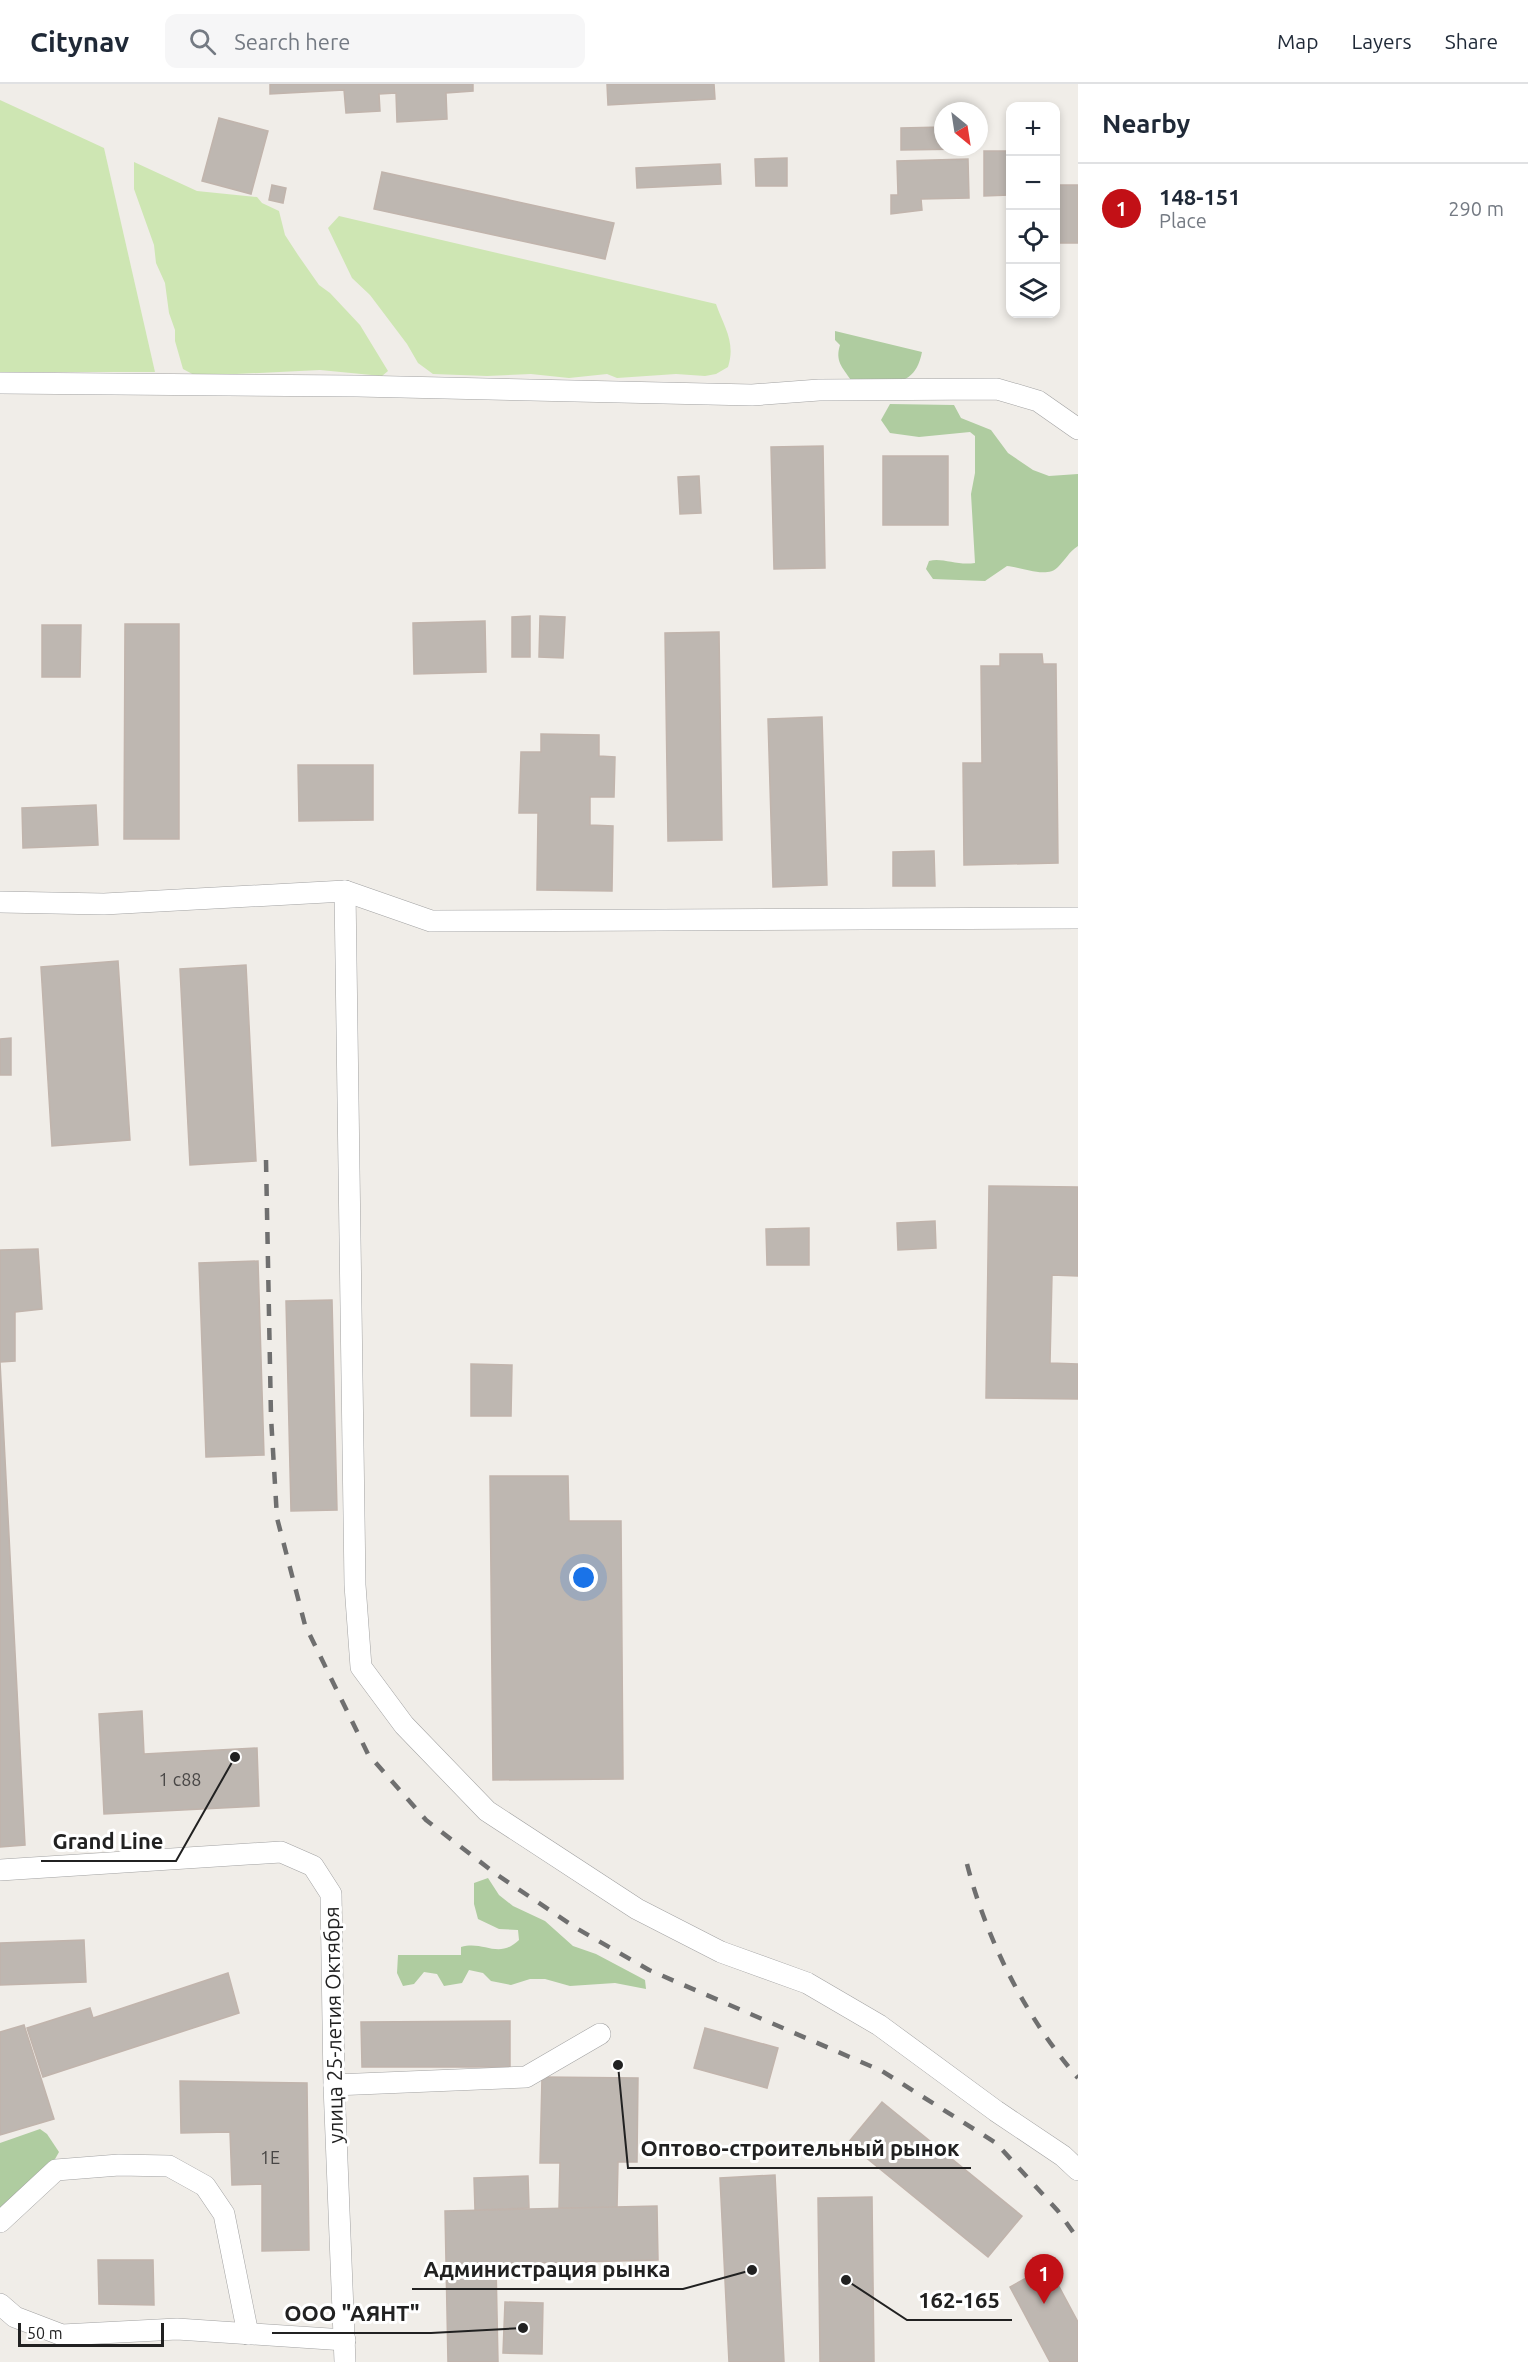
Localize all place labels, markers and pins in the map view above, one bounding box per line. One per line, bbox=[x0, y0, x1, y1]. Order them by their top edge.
callout: Grand Line bbox=[41, 1821, 176, 1861]
callout: Оптово-строительный рынок bbox=[628, 2128, 971, 2168]
callout: Администрация рынка bbox=[412, 2249, 683, 2289]
pin: 1 bbox=[1024, 2254, 1064, 2304]
callout: 162-165 bbox=[907, 2280, 1012, 2320]
callout: ООО "АЯНТ" bbox=[272, 2293, 431, 2333]

